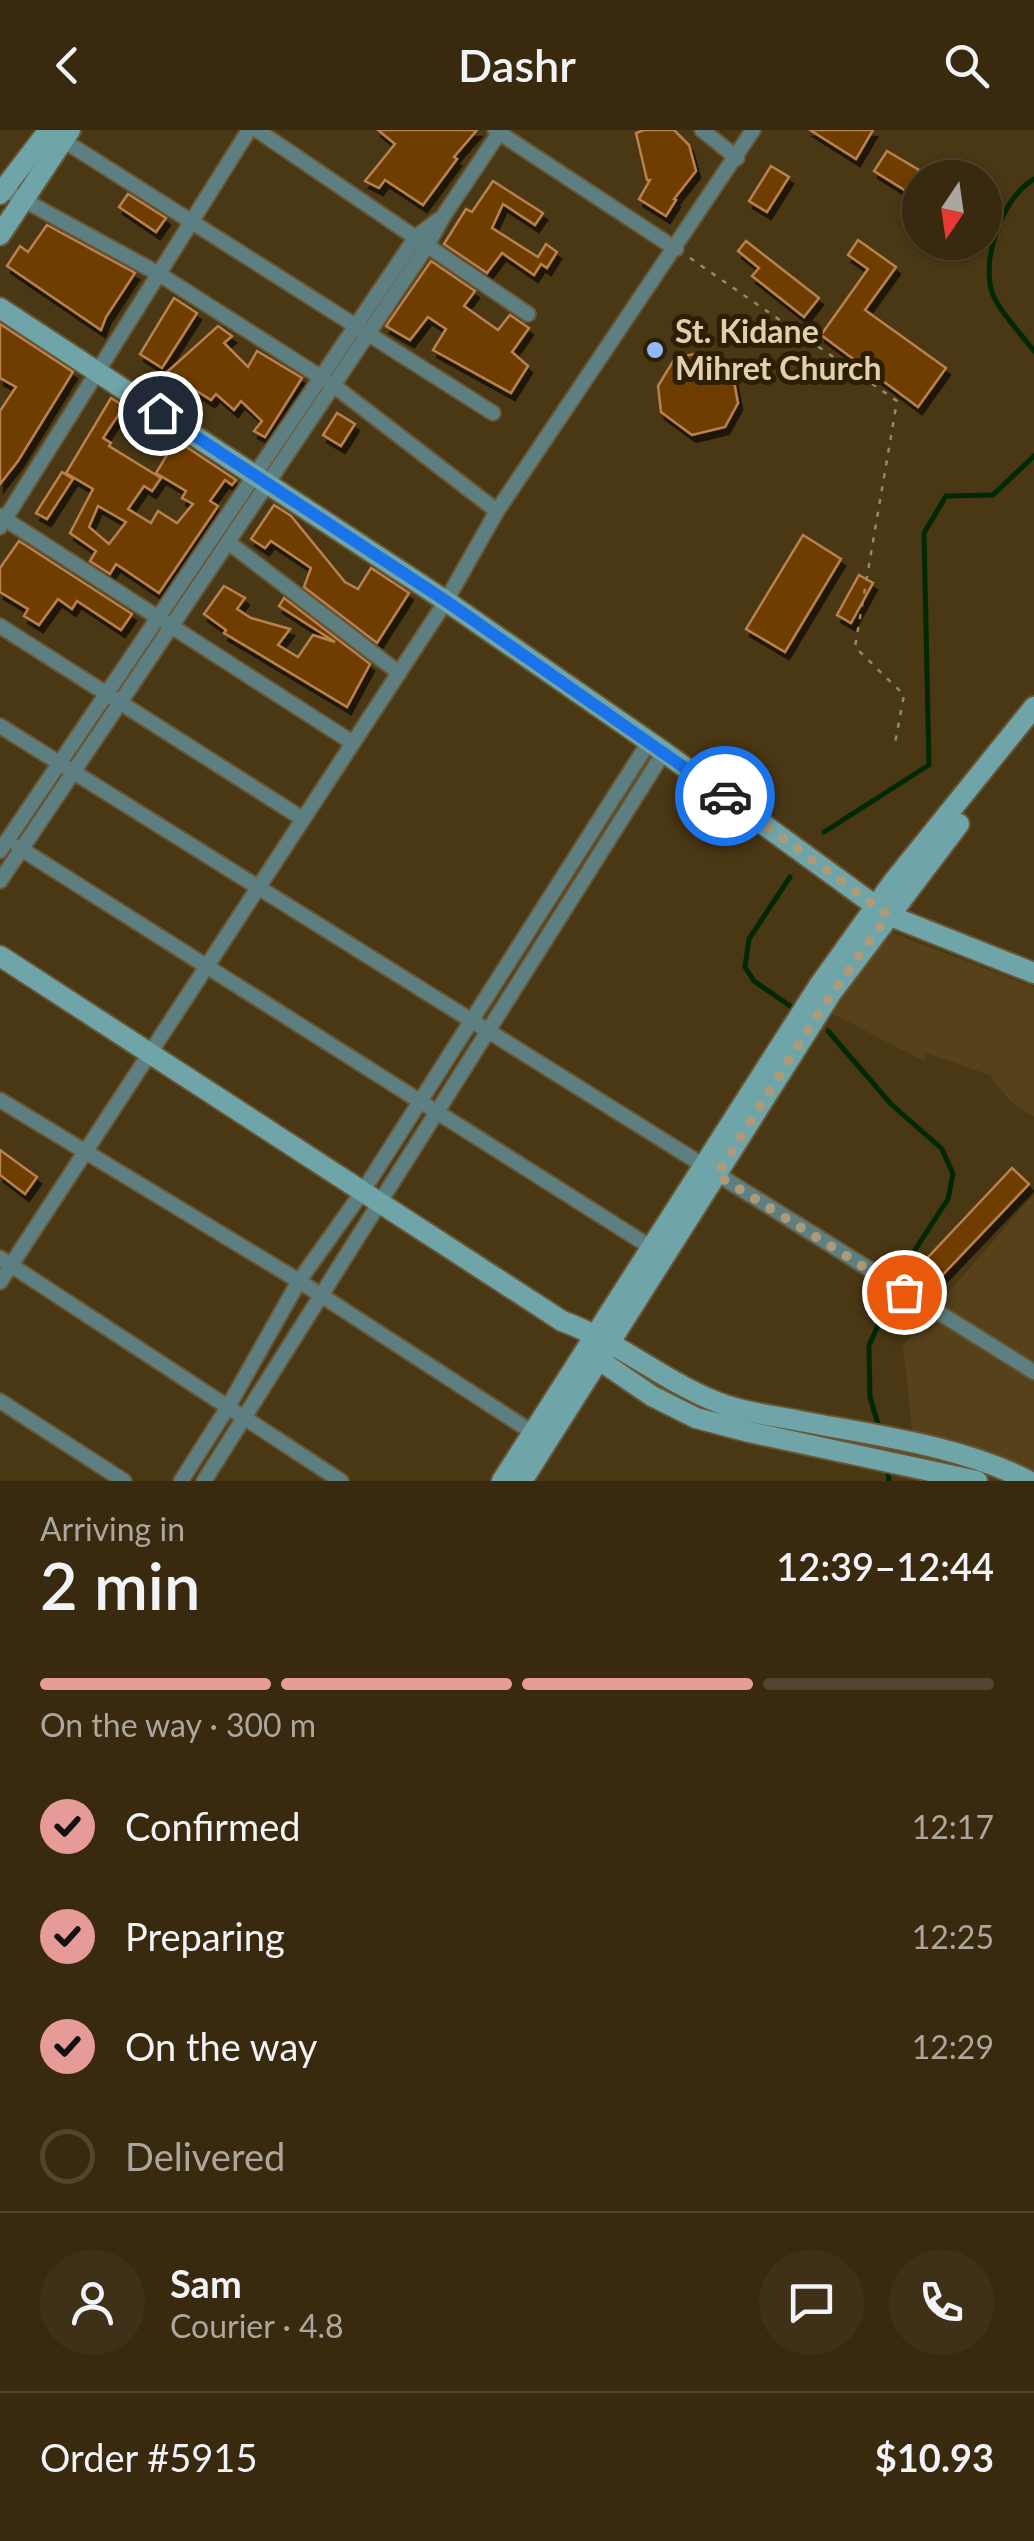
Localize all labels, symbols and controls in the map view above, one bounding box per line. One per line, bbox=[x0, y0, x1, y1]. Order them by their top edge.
icon: back bbox=[40, 38, 95, 93]
text: Dashr bbox=[458, 38, 576, 92]
icon: search bbox=[939, 38, 994, 93]
north arrow bbox=[902, 160, 1002, 260]
map controls bbox=[902, 160, 1002, 260]
place label: St. Kidane Mihret Church bbox=[675, 311, 881, 387]
marker: St. Kidane Mihret Church bbox=[644, 339, 666, 361]
pin bbox=[118, 371, 203, 456]
icon: home bbox=[133, 386, 188, 441]
courier bbox=[675, 746, 775, 846]
icon: car bbox=[698, 769, 753, 824]
pin bbox=[862, 1250, 947, 1335]
icon: bag bbox=[877, 1265, 932, 1320]
text: Arriving in bbox=[40, 1509, 185, 1548]
text: 12:39–12:44 bbox=[776, 1543, 994, 1589]
text: 2 min bbox=[40, 1546, 200, 1624]
text: On the way · 300 m bbox=[40, 1705, 316, 1744]
icon: check bbox=[40, 1799, 95, 1854]
text: Confirmed bbox=[125, 1803, 301, 1849]
text: 12:17 bbox=[912, 1807, 994, 1846]
icon: check bbox=[40, 1909, 95, 1964]
text: Preparing bbox=[125, 1913, 285, 1959]
text: 12:25 bbox=[912, 1917, 994, 1956]
icon: check bbox=[40, 2019, 95, 2074]
text: On the way bbox=[125, 2023, 317, 2069]
text: 12:29 bbox=[912, 2027, 994, 2066]
text: Delivered bbox=[125, 2133, 285, 2179]
button: person bbox=[40, 2250, 145, 2355]
button: chat bbox=[759, 2250, 864, 2355]
button: phone bbox=[889, 2250, 994, 2355]
text: Sam bbox=[170, 2260, 242, 2306]
text: Courier · 4.8 bbox=[170, 2306, 344, 2345]
text: Order #5915 bbox=[40, 2434, 257, 2480]
text: $10.93 bbox=[875, 2434, 994, 2480]

